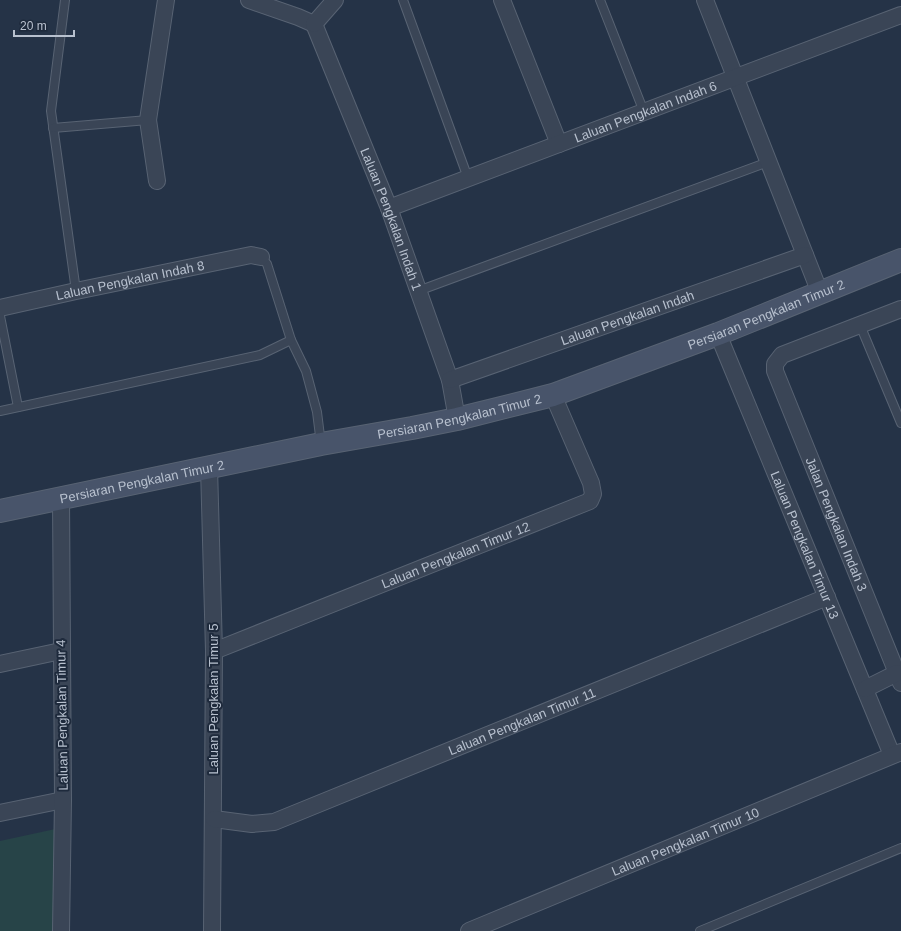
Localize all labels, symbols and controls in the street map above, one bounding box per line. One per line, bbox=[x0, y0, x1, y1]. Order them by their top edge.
scale bar bbox=[14, 12, 74, 38]
text: 20 m bbox=[20, 19, 47, 33]
street label: Laluan Pengkalan Indah 6 bbox=[572, 78, 719, 145]
street label: Laluan Pengkalan Indah 1 bbox=[358, 146, 425, 292]
street label: Laluan Pengkalan Indah 8 bbox=[54, 257, 206, 303]
street label: Persiaran Pengkalan Timur 2 bbox=[685, 276, 847, 352]
street label: Laluan Pengkalan Indah bbox=[559, 287, 696, 348]
street label: Persiaran Pengkalan Timur 2 bbox=[376, 391, 543, 441]
street label: Jalan Pengkalan Indah 3 bbox=[803, 455, 871, 593]
street label: Persiaran Pengkalan Timur 2 bbox=[58, 457, 226, 506]
street label: Laluan Pengkalan Timur 13 bbox=[768, 469, 842, 621]
street label: Laluan Pengkalan Timur 12 bbox=[379, 518, 532, 591]
street label: Laluan Pengkalan Timur 5 bbox=[206, 623, 221, 775]
street label: Laluan Pengkalan Timur 4 bbox=[53, 639, 71, 791]
street label: Laluan Pengkalan Timur 11 bbox=[446, 685, 598, 758]
street label: Laluan Pengkalan Timur 10 bbox=[609, 804, 761, 879]

